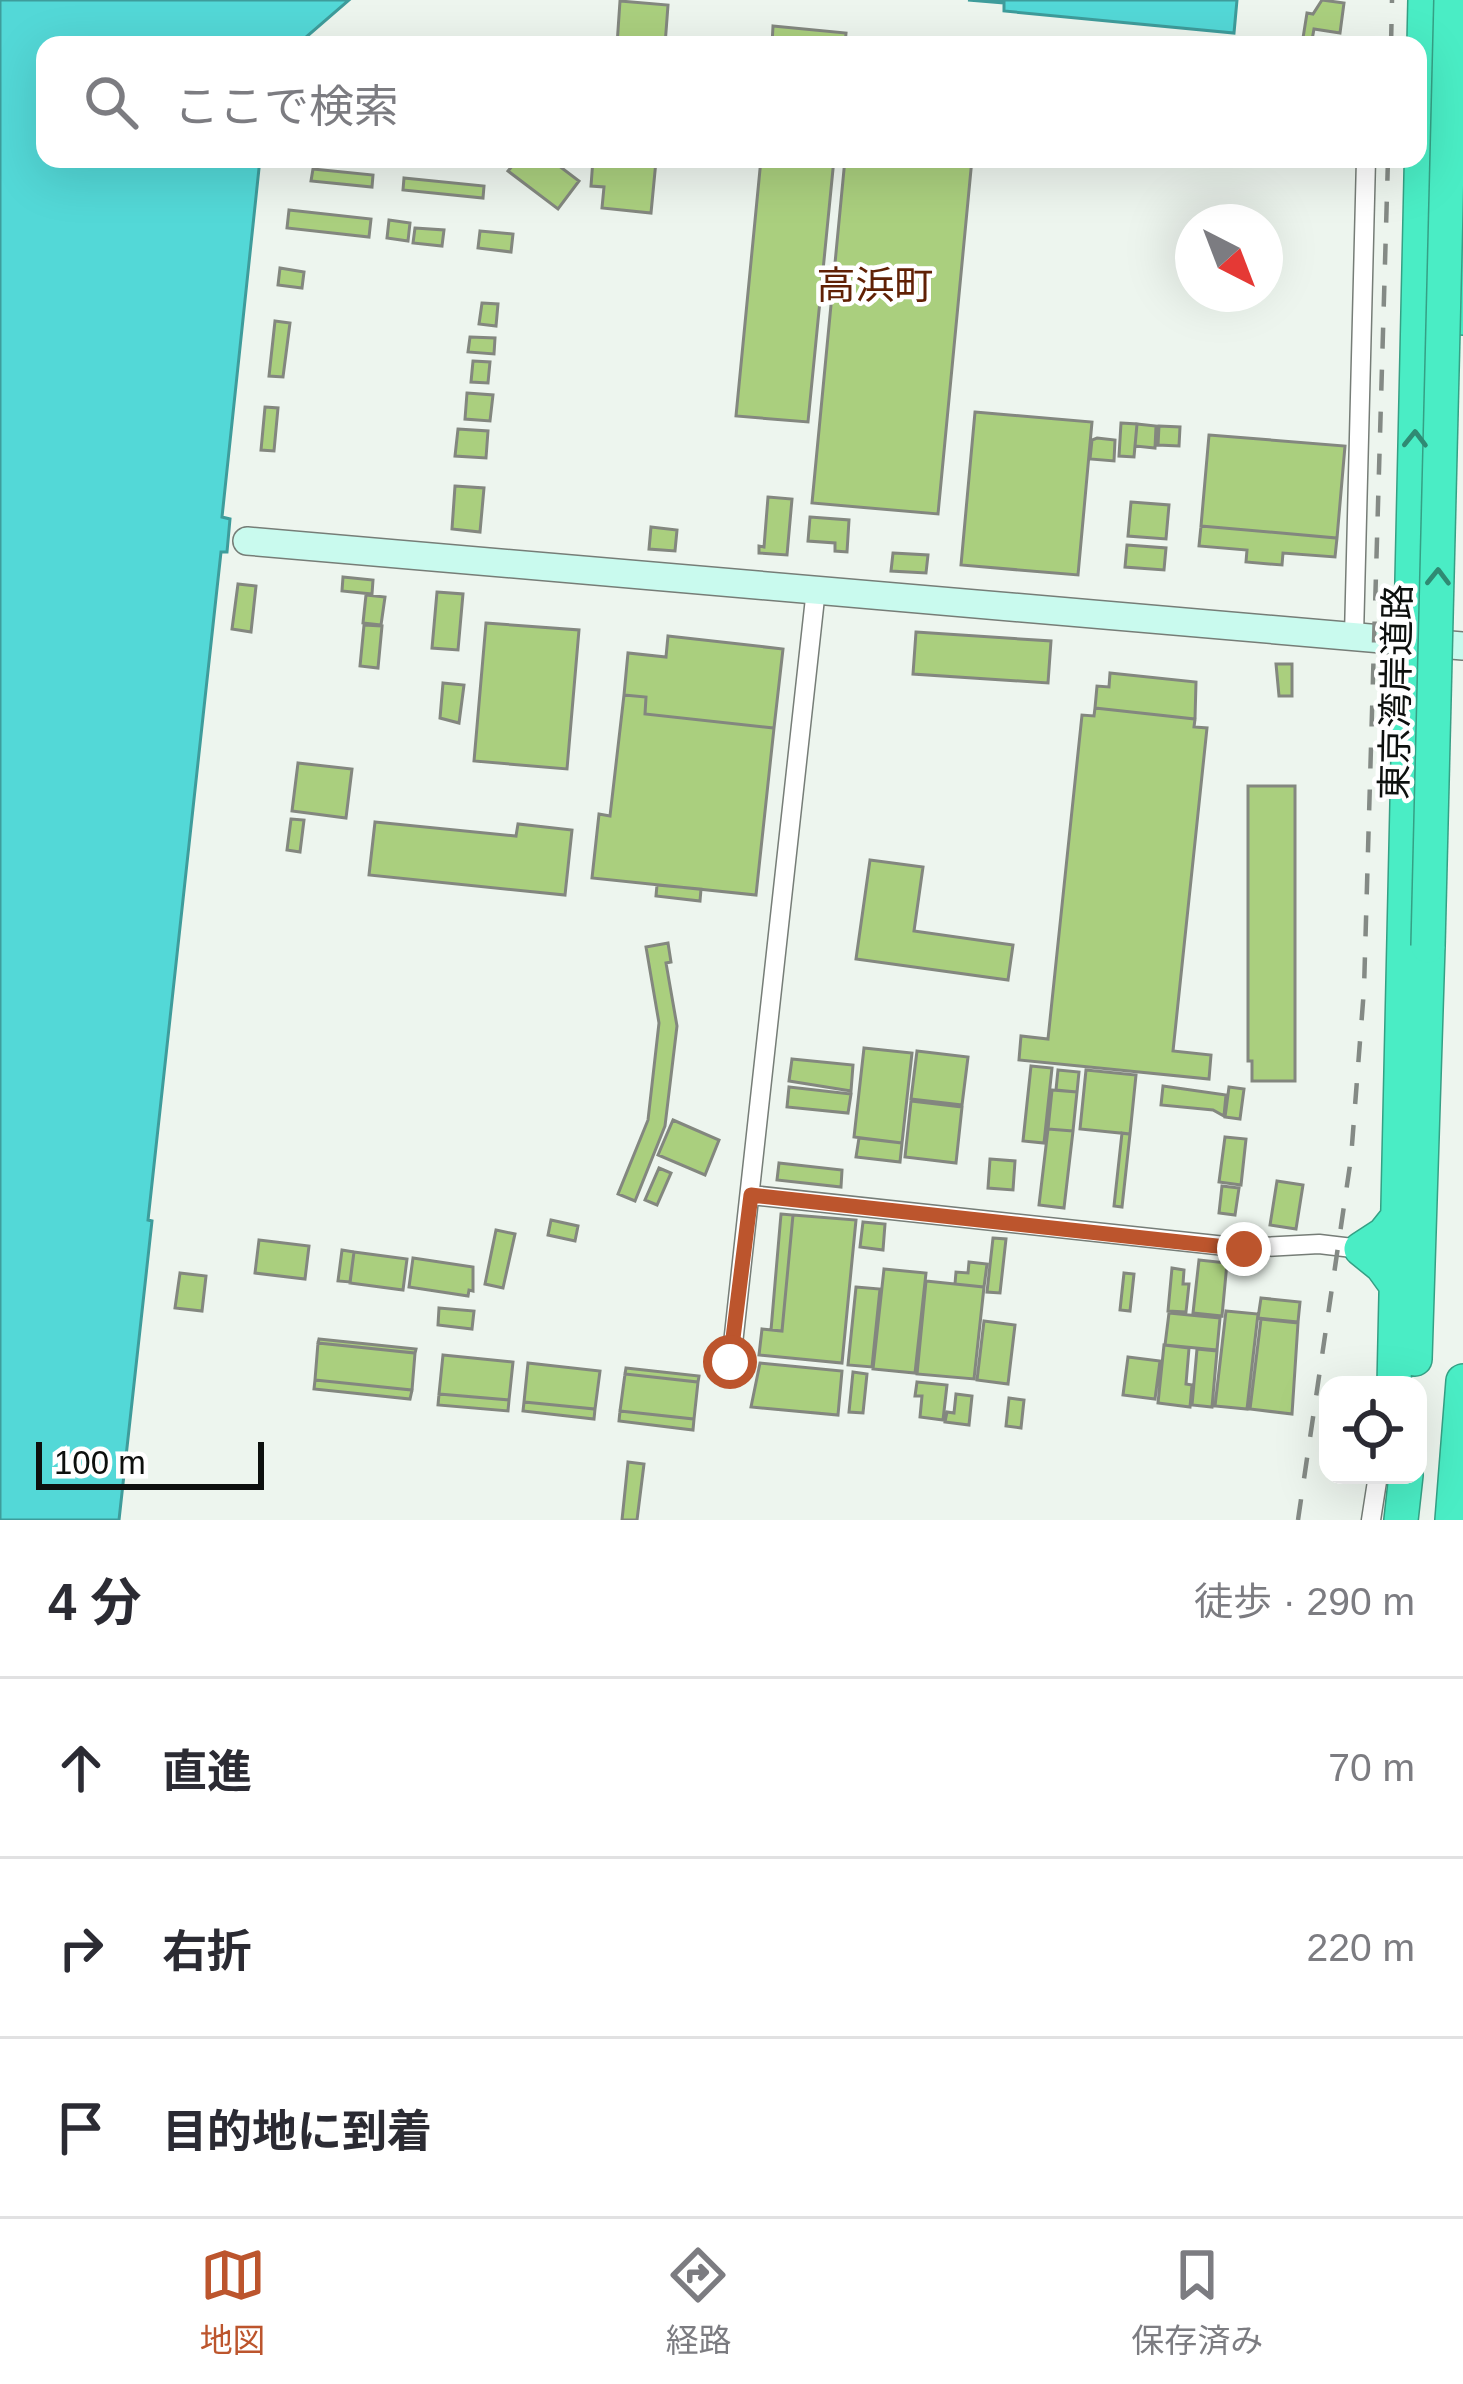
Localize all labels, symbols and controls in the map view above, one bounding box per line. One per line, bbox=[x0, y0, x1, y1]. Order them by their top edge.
search box bbox=[36, 36, 1427, 168]
icon: search bbox=[78, 69, 144, 135]
text: ここで検索 bbox=[174, 81, 399, 132]
north arrow bbox=[1175, 204, 1283, 312]
district label: 高浜町 bbox=[816, 264, 934, 307]
one-way arrow bbox=[1401, 429, 1427, 448]
one-way arrow bbox=[1424, 567, 1450, 586]
street label: 東京湾岸道路 bbox=[1374, 584, 1418, 800]
route end bbox=[1217, 1222, 1271, 1276]
route start bbox=[703, 1335, 757, 1389]
map controls bbox=[1319, 1376, 1427, 1484]
button: locate bbox=[1319, 1376, 1427, 1484]
scale bar bbox=[36, 1436, 264, 1489]
text: 100 m bbox=[54, 1444, 146, 1481]
text: 4 分 bbox=[48, 1574, 142, 1631]
text: 徒歩 · 290 m bbox=[1194, 1580, 1415, 1623]
icon: ahead bbox=[48, 1735, 114, 1801]
text: 直進 bbox=[162, 1746, 252, 1797]
text: 70 m bbox=[1328, 1746, 1415, 1789]
icon: right bbox=[48, 1915, 114, 1981]
text: 右折 bbox=[162, 1926, 252, 1977]
text: 220 m bbox=[1307, 1926, 1415, 1969]
icon: arrive bbox=[48, 2095, 114, 2161]
text: 目的地に到着 bbox=[162, 2106, 432, 2157]
tab: 地図 bbox=[200, 2242, 266, 2362]
tab: 経路 bbox=[665, 2242, 731, 2362]
tab: 保存済み bbox=[1131, 2242, 1263, 2362]

